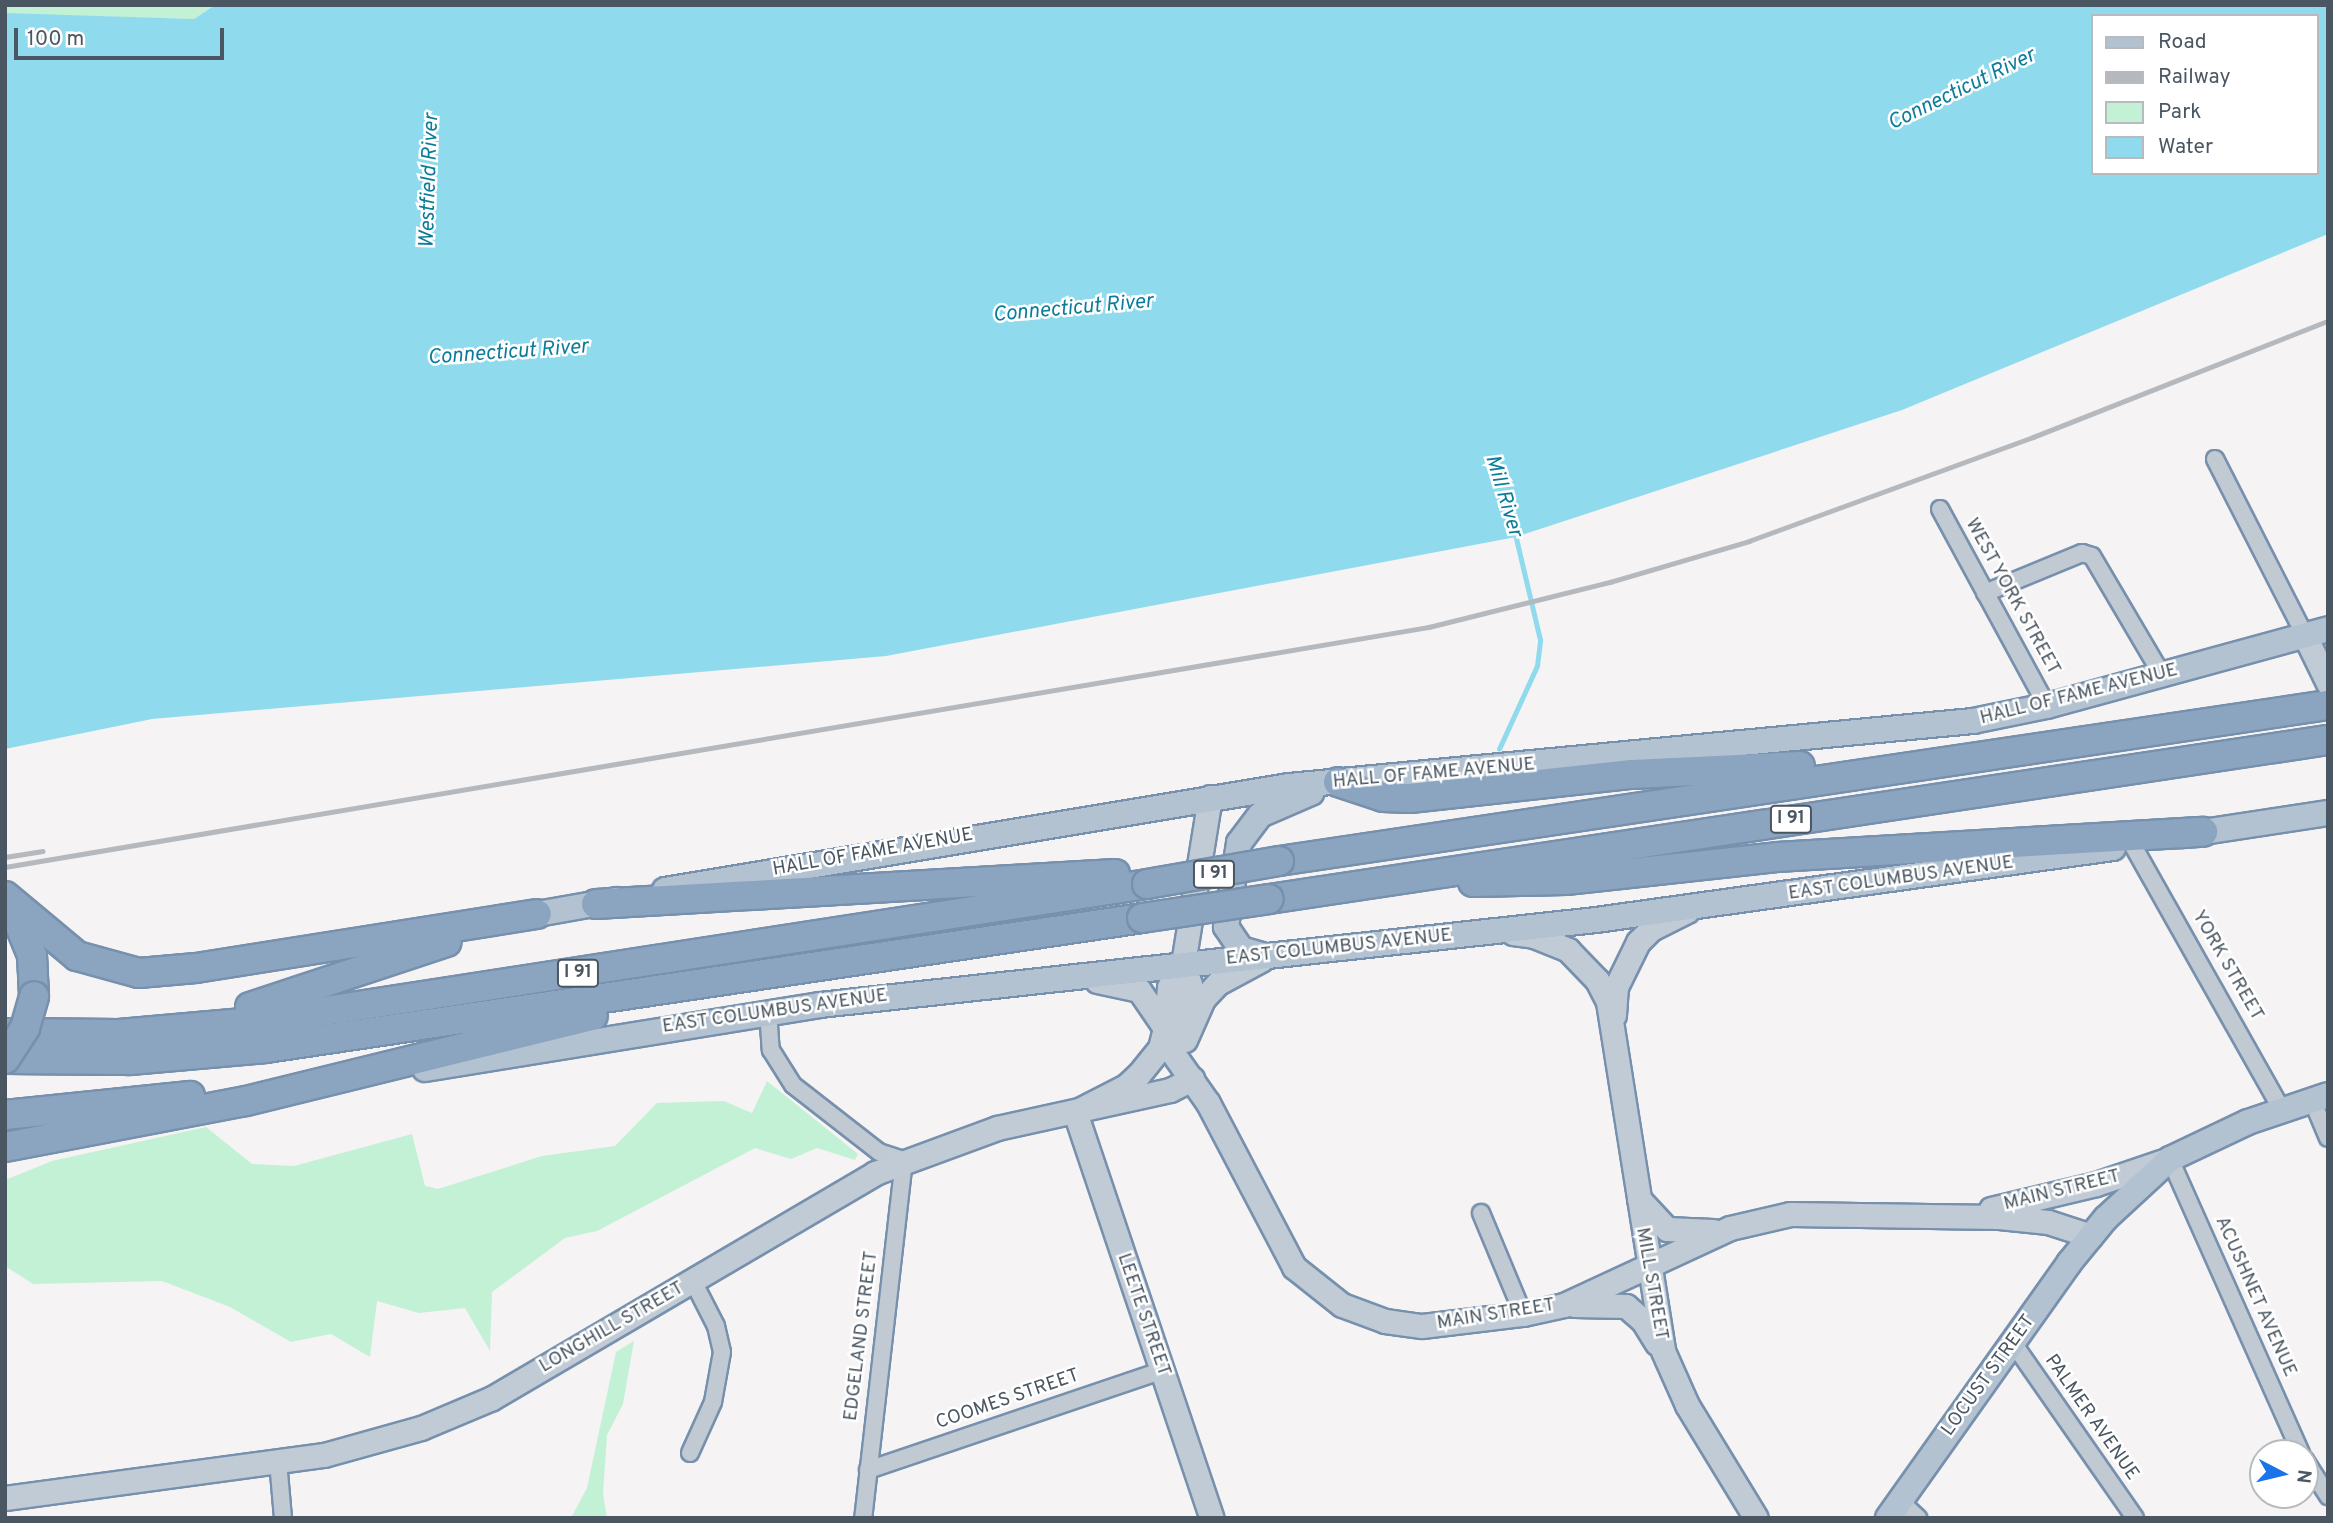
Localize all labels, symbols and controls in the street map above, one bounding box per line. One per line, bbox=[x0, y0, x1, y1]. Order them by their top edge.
scale bar bbox=[18, 14, 228, 58]
legend bbox=[2092, 14, 2319, 175]
text: 100 m bbox=[27, 26, 84, 53]
text: Road bbox=[2158, 29, 2207, 56]
water label: Connecticut River bbox=[1884, 43, 2040, 137]
text: Railway bbox=[2158, 64, 2231, 91]
text: Park bbox=[2158, 99, 2201, 126]
water label: Westfield River bbox=[415, 113, 445, 249]
text: Water bbox=[2158, 134, 2213, 161]
water label: Connecticut River bbox=[992, 289, 1154, 329]
water label: Connecticut River bbox=[427, 335, 589, 371]
water label: Mill River bbox=[1479, 452, 1527, 540]
street label: WEST YORK STREET bbox=[1959, 514, 2065, 680]
street label: HALL OF FAME AVENUE bbox=[1977, 659, 2181, 731]
street label: HALL OF FAME AVENUE bbox=[1331, 754, 1537, 794]
road number: I 91 bbox=[1768, 804, 1814, 834]
street label: HALL OF FAME AVENUE bbox=[771, 824, 975, 882]
street label: EAST COLUMBUS AVENUE bbox=[1786, 852, 2016, 906]
road number: I 91 bbox=[1191, 860, 1237, 888]
street label: YORK STREET bbox=[2186, 907, 2268, 1025]
street label: EAST COLUMBUS AVENUE bbox=[1224, 925, 1454, 971]
road number: I 91 bbox=[555, 958, 601, 988]
street label: EAST COLUMBUS AVENUE bbox=[660, 985, 890, 1039]
street label: MAIN STREET bbox=[2002, 1166, 2122, 1216]
street label: ACUSHNET AVENUE bbox=[2209, 1213, 2301, 1381]
street label: MILL STREET bbox=[1630, 1226, 1672, 1342]
street label: EDGELAND STREET bbox=[840, 1250, 884, 1422]
street label: LEETE STREET bbox=[1111, 1251, 1175, 1379]
street label: LONGHILL STREET bbox=[535, 1277, 689, 1379]
street label: MAIN STREET bbox=[1435, 1294, 1557, 1336]
street label: LOCUST STREET bbox=[1937, 1311, 2041, 1441]
street label: PALMER AVENUE bbox=[2039, 1350, 2143, 1486]
street label: COOMES STREET bbox=[933, 1365, 1083, 1435]
north arrow bbox=[2249, 1439, 2319, 1509]
text: N bbox=[2290, 1468, 2316, 1485]

